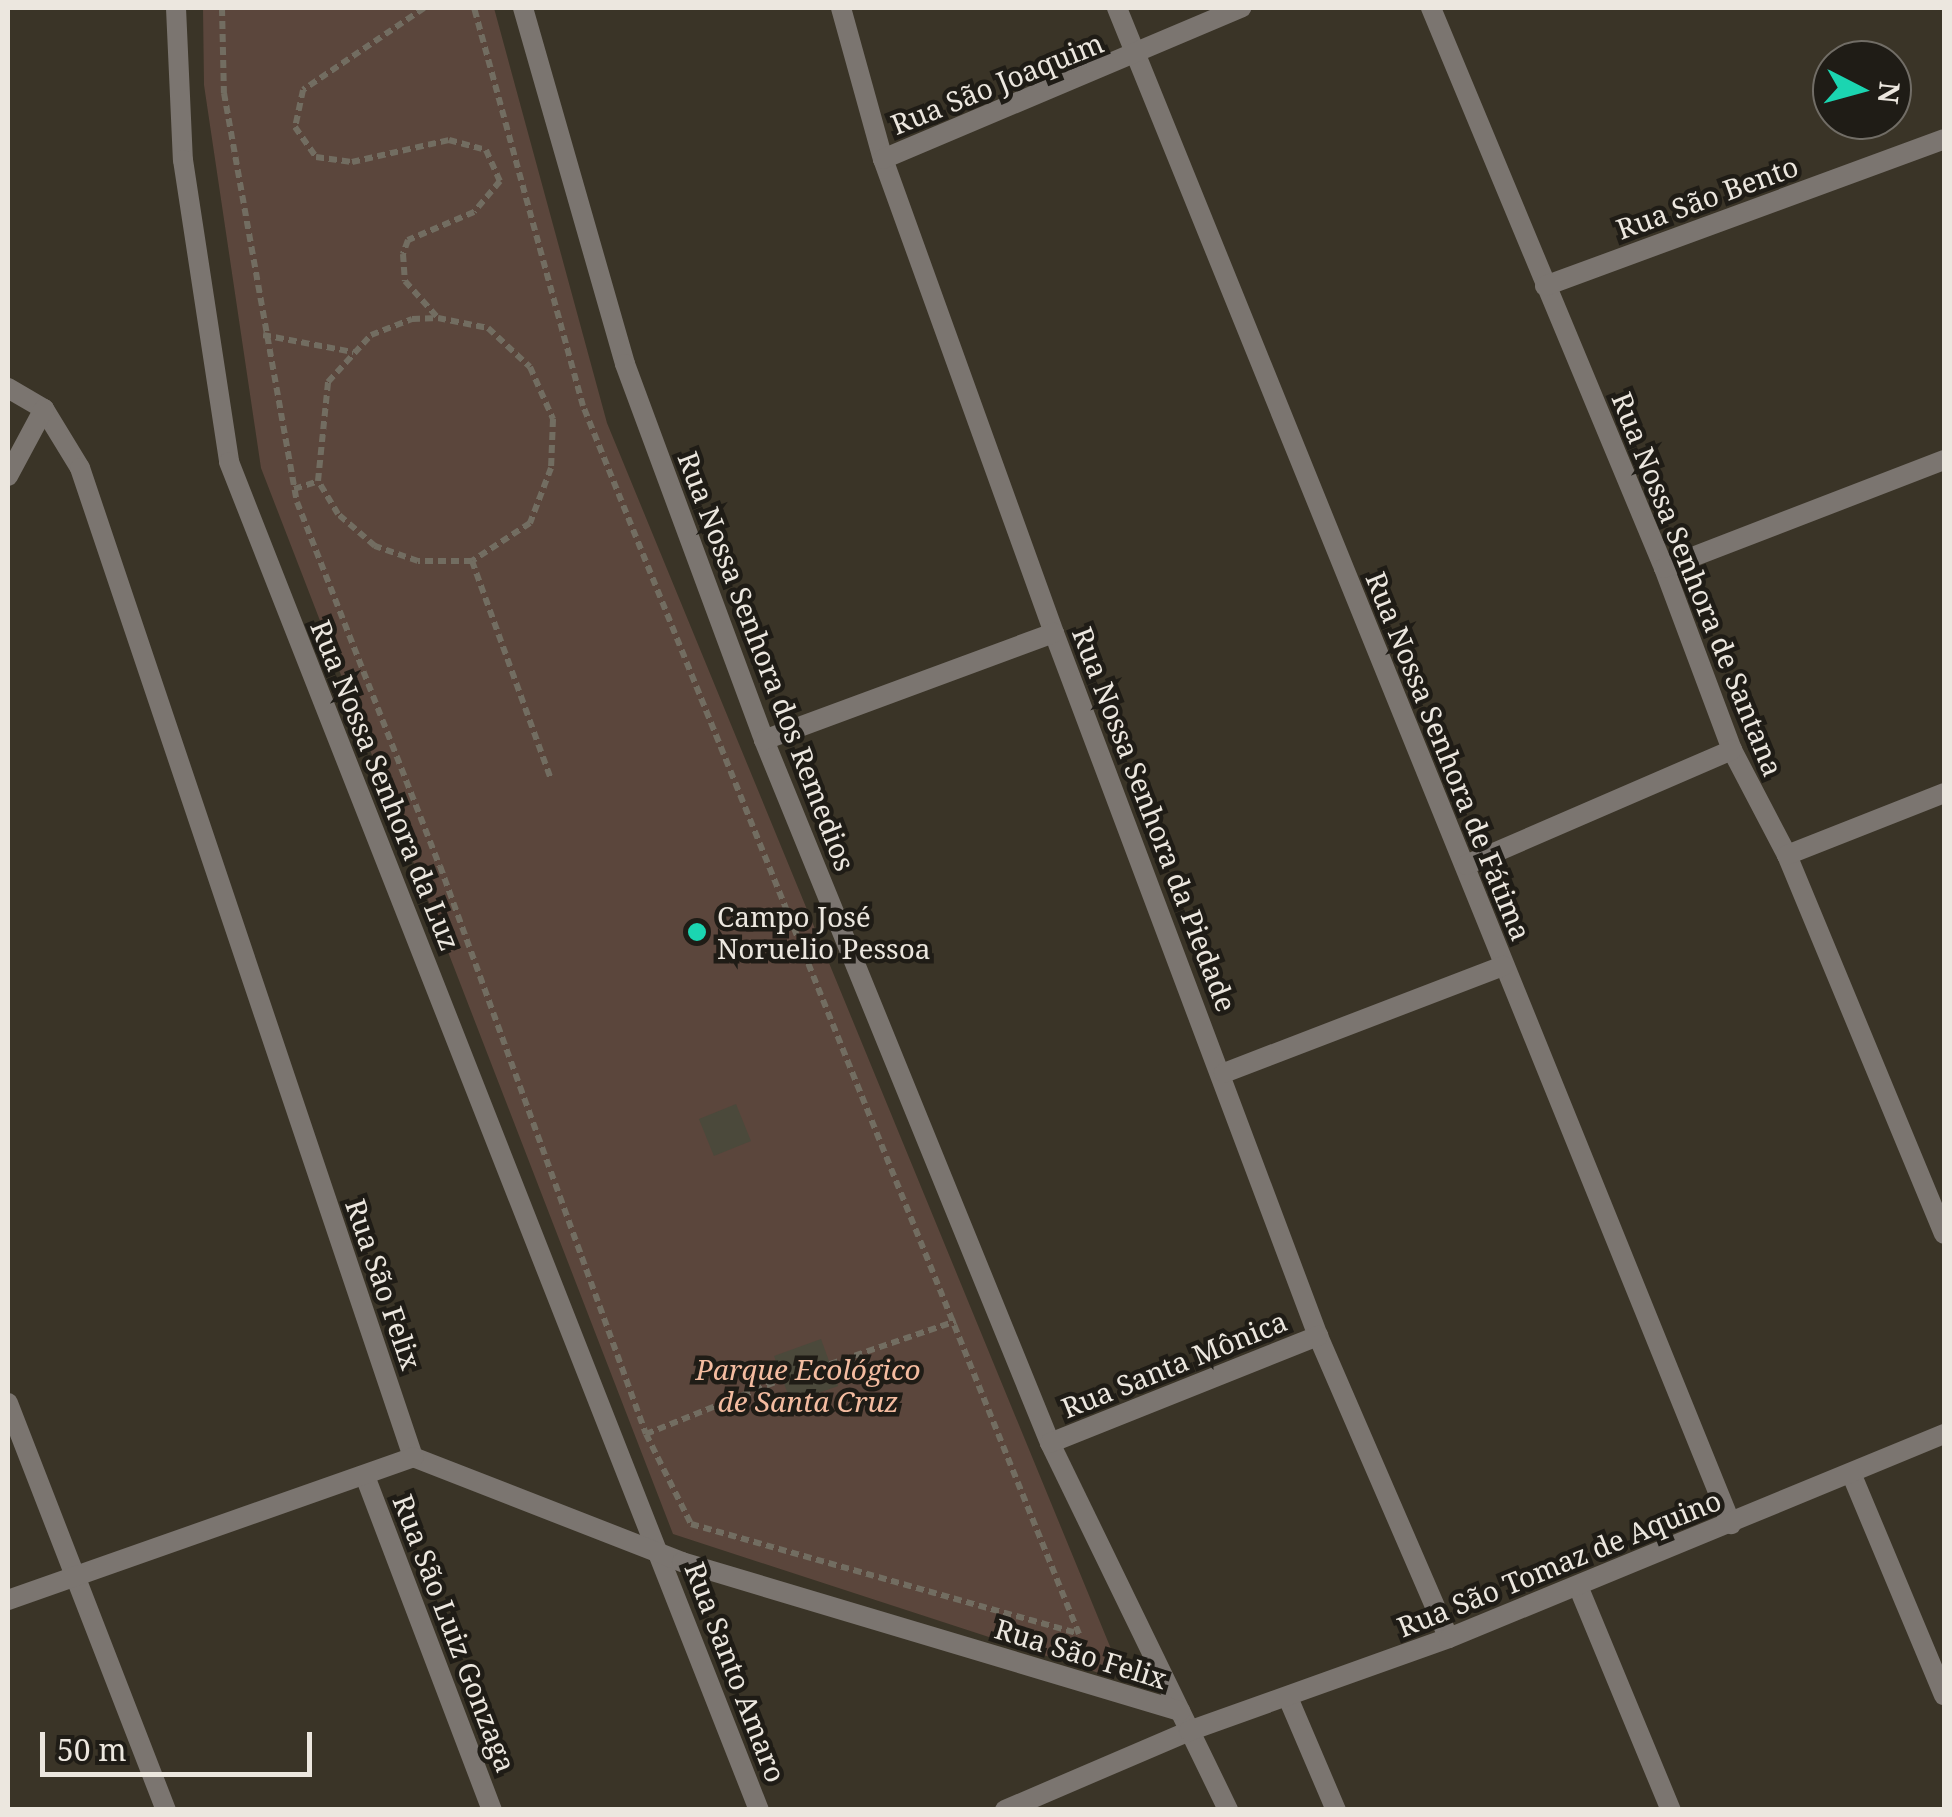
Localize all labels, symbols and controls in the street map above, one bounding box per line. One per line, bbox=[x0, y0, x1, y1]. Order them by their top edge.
street label: Rua São Joaquim bbox=[886, 25, 1108, 141]
north arrow bbox=[1812, 40, 1912, 140]
text: N bbox=[1870, 80, 1910, 106]
street label: Rua São Bento bbox=[1612, 149, 1802, 245]
street label: Rua Nossa Senhora de Santana bbox=[1605, 387, 1791, 781]
street label: Rua Nossa Senhora dos Remedios bbox=[671, 447, 863, 875]
street label: Rua Nossa Senhora de Fátima bbox=[1360, 567, 1538, 945]
street label: Rua Nossa Senhora da Luz bbox=[304, 615, 468, 955]
street label: Rua Nossa Senhora da Piedade bbox=[1066, 622, 1244, 1016]
place label: Campo José Noruelio Pessoa bbox=[717, 899, 931, 965]
marker: Campo José Noruelio Pessoa bbox=[686, 921, 708, 943]
street label: Rua São Felix bbox=[339, 1194, 429, 1374]
street label: Rua Santa Mônica bbox=[1056, 1303, 1292, 1425]
park label: Parque Ecológico de Santa Cruz bbox=[695, 1352, 921, 1418]
street label: Rua São Tomaz de Aquino bbox=[1392, 1483, 1726, 1643]
street label: Rua São Luiz Gonzaga bbox=[387, 1490, 523, 1776]
street label: Rua Santo Amaro bbox=[679, 1557, 793, 1787]
street label: Rua São Felix bbox=[991, 1611, 1171, 1695]
scale bar bbox=[45, 1712, 318, 1774]
text: 50 m bbox=[57, 1729, 127, 1770]

